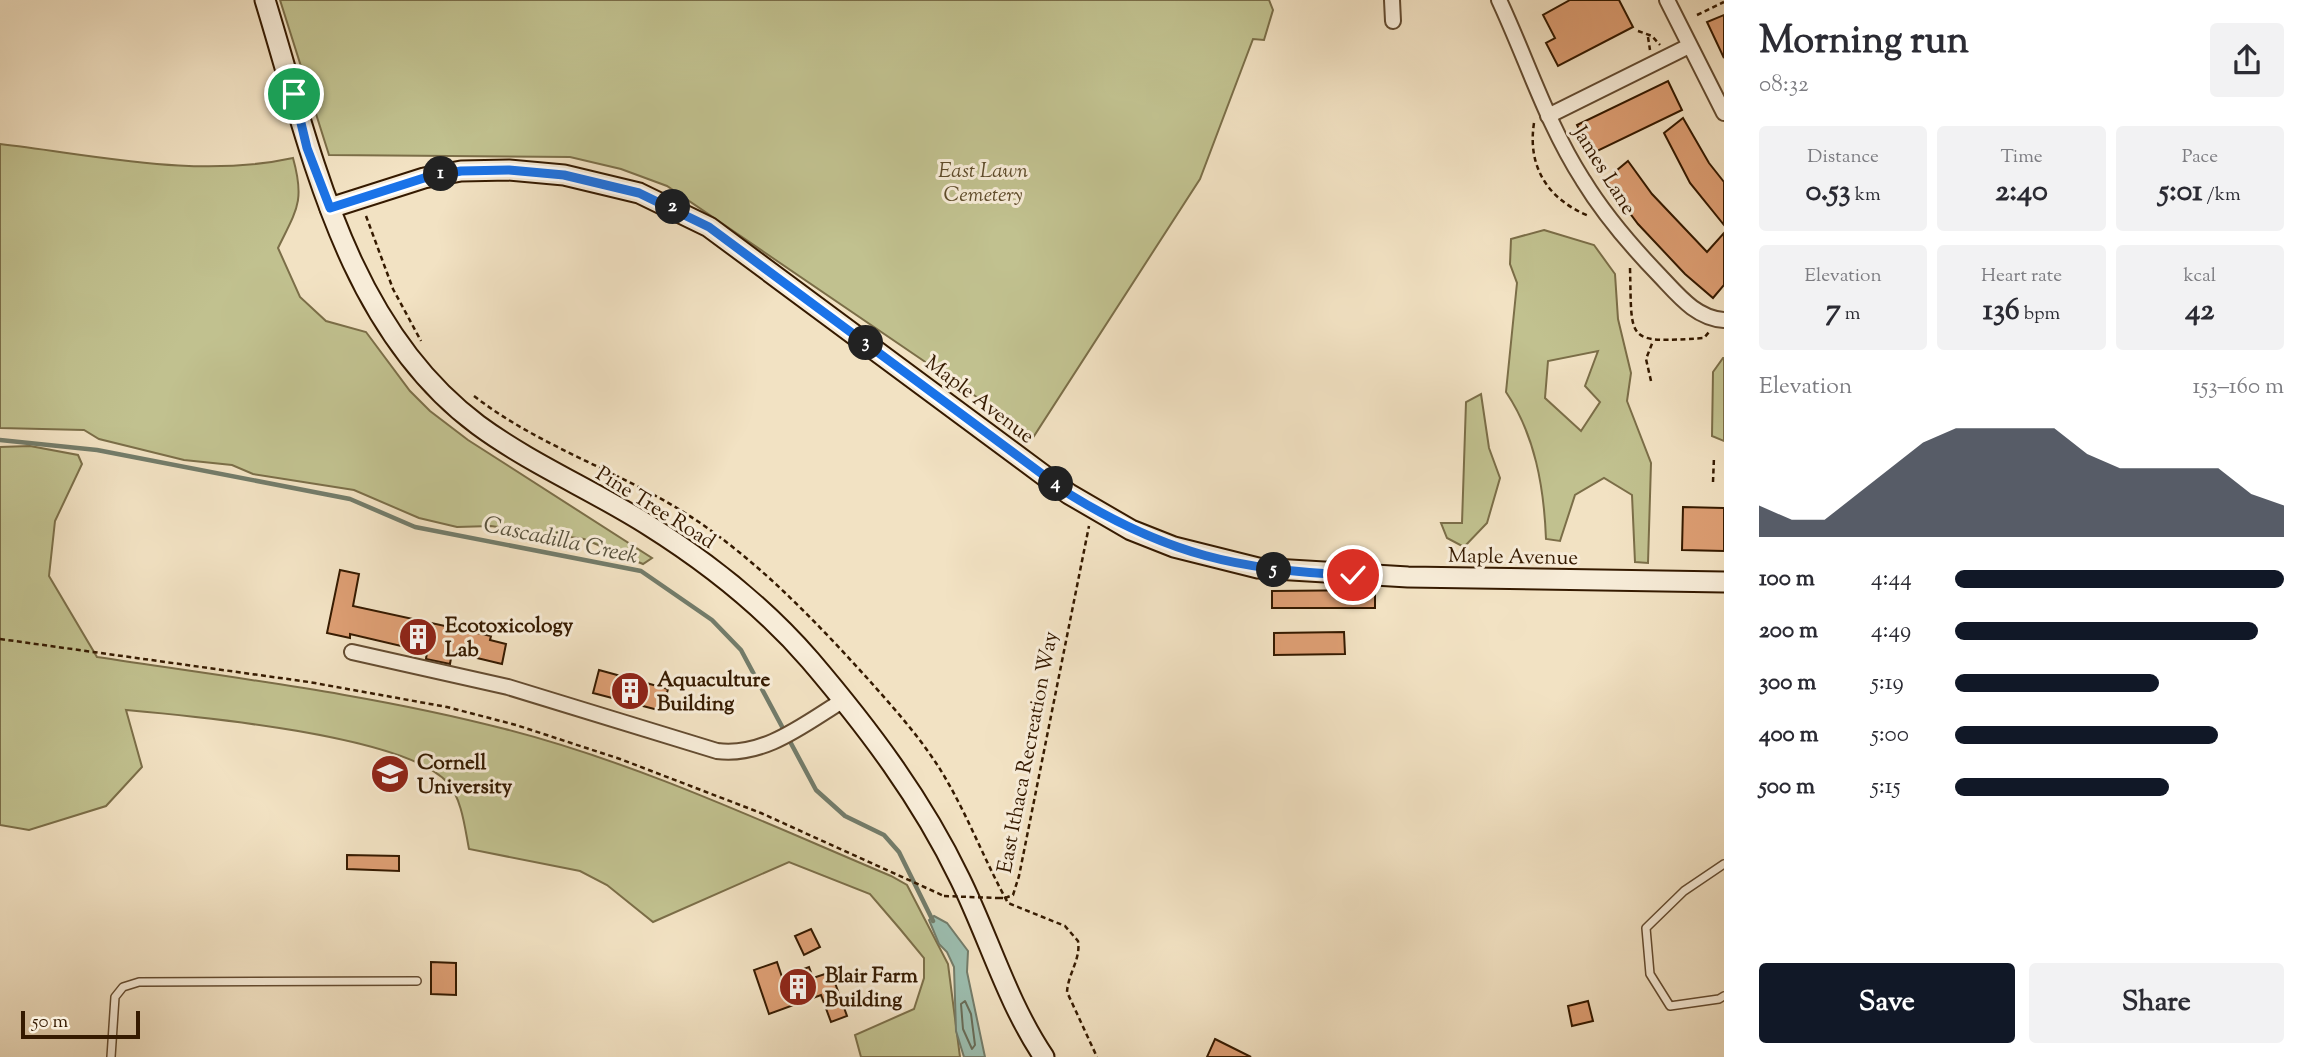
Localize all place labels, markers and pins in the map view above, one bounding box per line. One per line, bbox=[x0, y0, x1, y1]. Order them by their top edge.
pin bbox=[264, 64, 324, 124]
pin: 1 bbox=[424, 156, 458, 192]
pin: 2 bbox=[656, 190, 690, 224]
pin: 3 bbox=[848, 326, 884, 360]
pin: 4 bbox=[1038, 466, 1074, 502]
pin bbox=[1323, 545, 1383, 605]
pin: 5 bbox=[1256, 552, 1292, 588]
place label: Ecotoxicology Lab bbox=[445, 612, 574, 666]
building icon: Ecotoxicology Lab bbox=[397, 616, 439, 658]
place label: Aquaculture Building bbox=[657, 666, 770, 720]
building icon: Aquaculture Building bbox=[609, 670, 651, 712]
place label: Cornell University bbox=[417, 749, 513, 803]
school or university icon: Cornell University bbox=[369, 753, 411, 795]
place label: Blair Farm Building bbox=[825, 962, 918, 1016]
building icon: Blair Farm Building bbox=[777, 966, 819, 1008]

